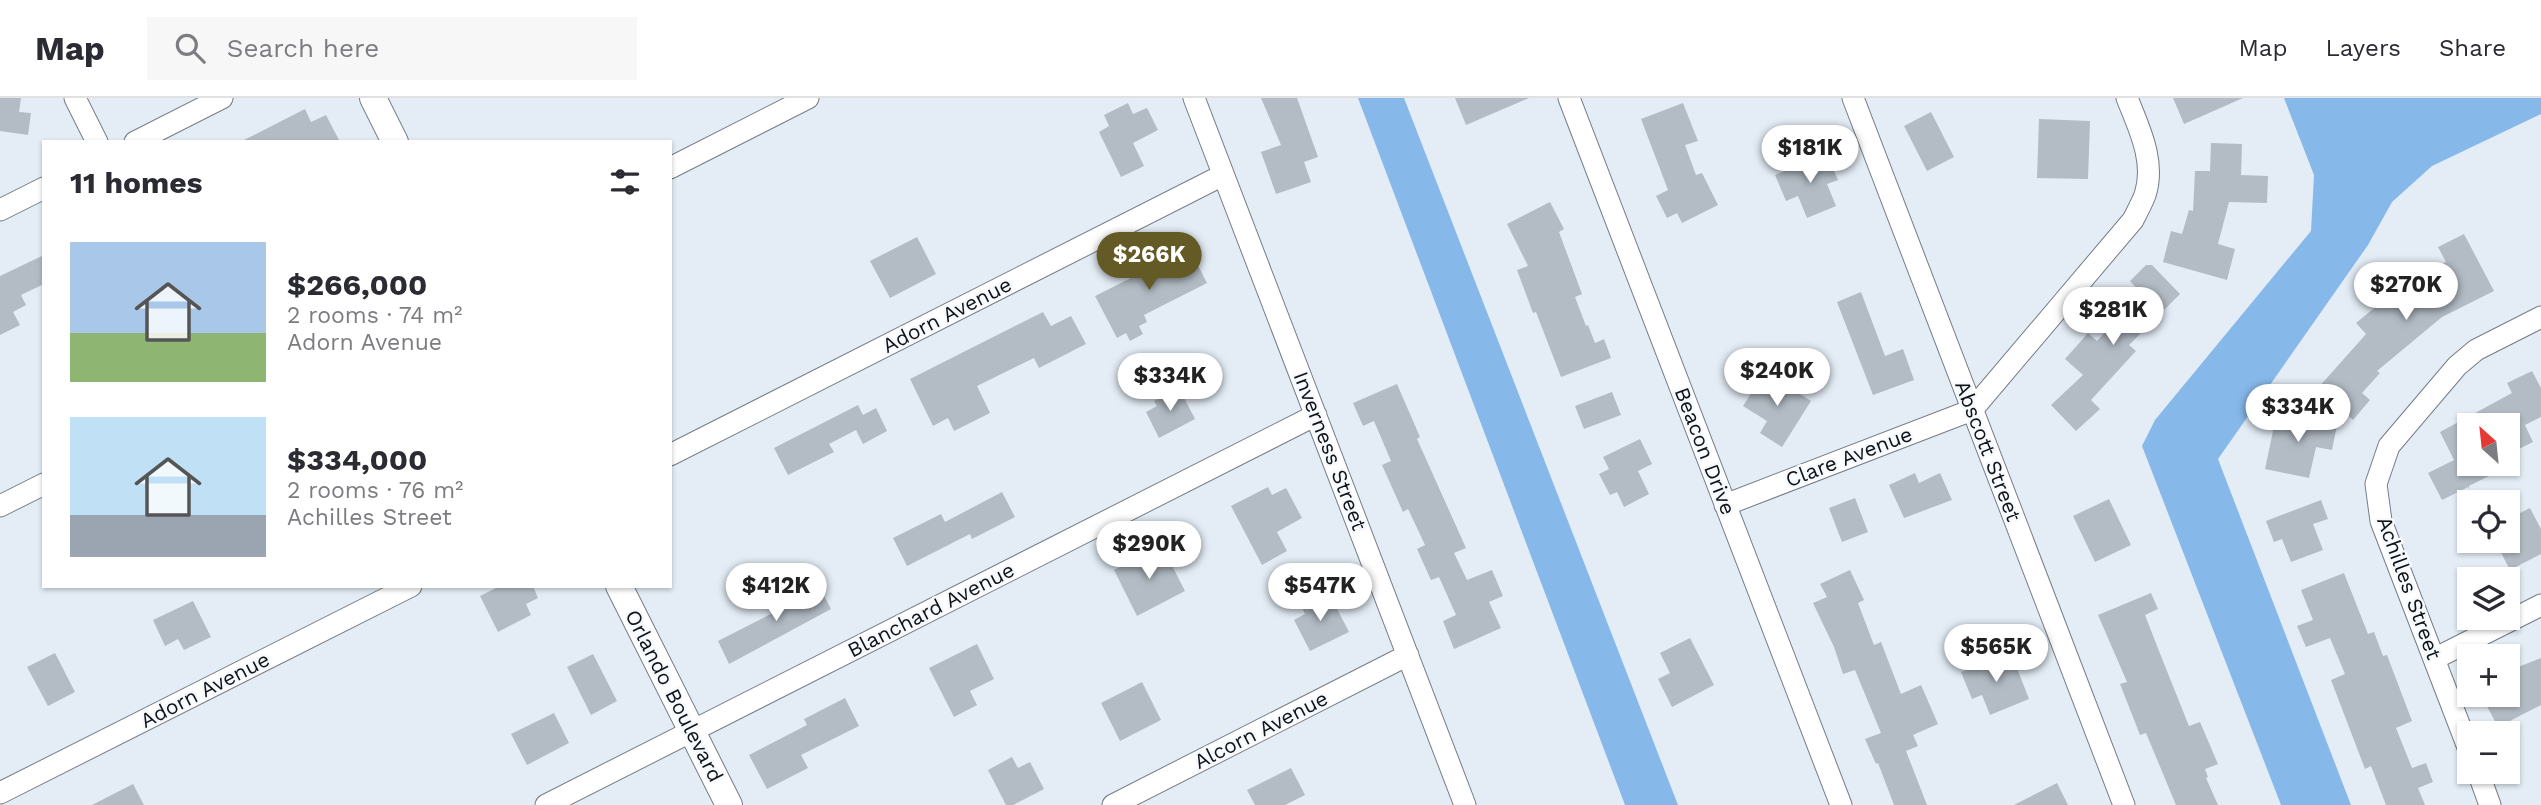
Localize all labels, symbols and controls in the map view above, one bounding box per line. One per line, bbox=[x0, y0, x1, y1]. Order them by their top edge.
search box bbox=[147, 17, 637, 80]
text: Map bbox=[35, 29, 105, 68]
icon: search bbox=[171, 29, 209, 67]
text: Search here bbox=[227, 33, 379, 63]
text: Map bbox=[2239, 34, 2287, 62]
text: Layers bbox=[2325, 34, 2401, 62]
text: Share bbox=[2439, 34, 2506, 62]
pin: $181K bbox=[1761, 126, 1859, 185]
text: $181K bbox=[1778, 134, 1842, 161]
icon: filters bbox=[606, 163, 644, 201]
text: 11 homes bbox=[70, 165, 203, 200]
pin: $266K bbox=[1100, 232, 1198, 292]
text: $266K bbox=[1113, 241, 1185, 268]
pin: $270K bbox=[2357, 262, 2455, 322]
text: $266,000 bbox=[287, 267, 427, 302]
icon: home bbox=[126, 270, 210, 354]
street label: Adorn Avenue bbox=[878, 271, 1016, 358]
text: $270K bbox=[2370, 271, 2442, 298]
pin: $281K bbox=[2064, 288, 2162, 347]
text: $281K bbox=[2079, 296, 2147, 323]
text: 2 rooms · 74 m² bbox=[287, 302, 462, 329]
text: Adorn Avenue bbox=[287, 329, 442, 356]
pin: $240K bbox=[1728, 348, 1826, 408]
pin: $334K bbox=[1121, 354, 1219, 413]
text: $240K bbox=[1740, 357, 1814, 384]
text: $334K bbox=[1134, 362, 1206, 389]
street label: Inverness Street bbox=[1289, 368, 1372, 534]
street label: Abscott Street bbox=[1950, 377, 2027, 525]
street label: Beacon Drive bbox=[1670, 384, 1741, 518]
pin: $334K bbox=[2249, 384, 2347, 444]
text: $334K bbox=[2262, 393, 2334, 420]
north arrow bbox=[2457, 413, 2520, 476]
map controls bbox=[2457, 413, 2520, 784]
street label: Clare Avenue bbox=[1782, 421, 1916, 492]
text: $334,000 bbox=[287, 442, 427, 477]
icon: home bbox=[126, 445, 210, 529]
text: 2 rooms · 76 m² bbox=[287, 477, 463, 504]
button: locate bbox=[2457, 490, 2520, 553]
text: Achilles Street bbox=[287, 504, 452, 531]
street label: Achilles Street bbox=[2372, 513, 2447, 663]
pin: $290K bbox=[1100, 522, 1198, 581]
text: $290K bbox=[1112, 530, 1186, 557]
street label: Blanchard Avenue bbox=[843, 557, 1018, 662]
pin: $412K bbox=[727, 564, 825, 623]
pin: $547K bbox=[1271, 564, 1369, 623]
button: layers bbox=[2457, 567, 2520, 630]
text: $412K bbox=[742, 572, 810, 599]
text: $547K bbox=[1284, 572, 1356, 599]
street label: Orlando Boulevard bbox=[620, 606, 729, 786]
pin: $565K bbox=[1947, 624, 2045, 684]
text: $565K bbox=[1960, 633, 2032, 660]
button: + bbox=[2457, 644, 2520, 707]
street label: Adorn Avenue bbox=[136, 646, 274, 733]
street label: Alcorn Avenue bbox=[1190, 685, 1332, 774]
button: − bbox=[2457, 721, 2520, 784]

